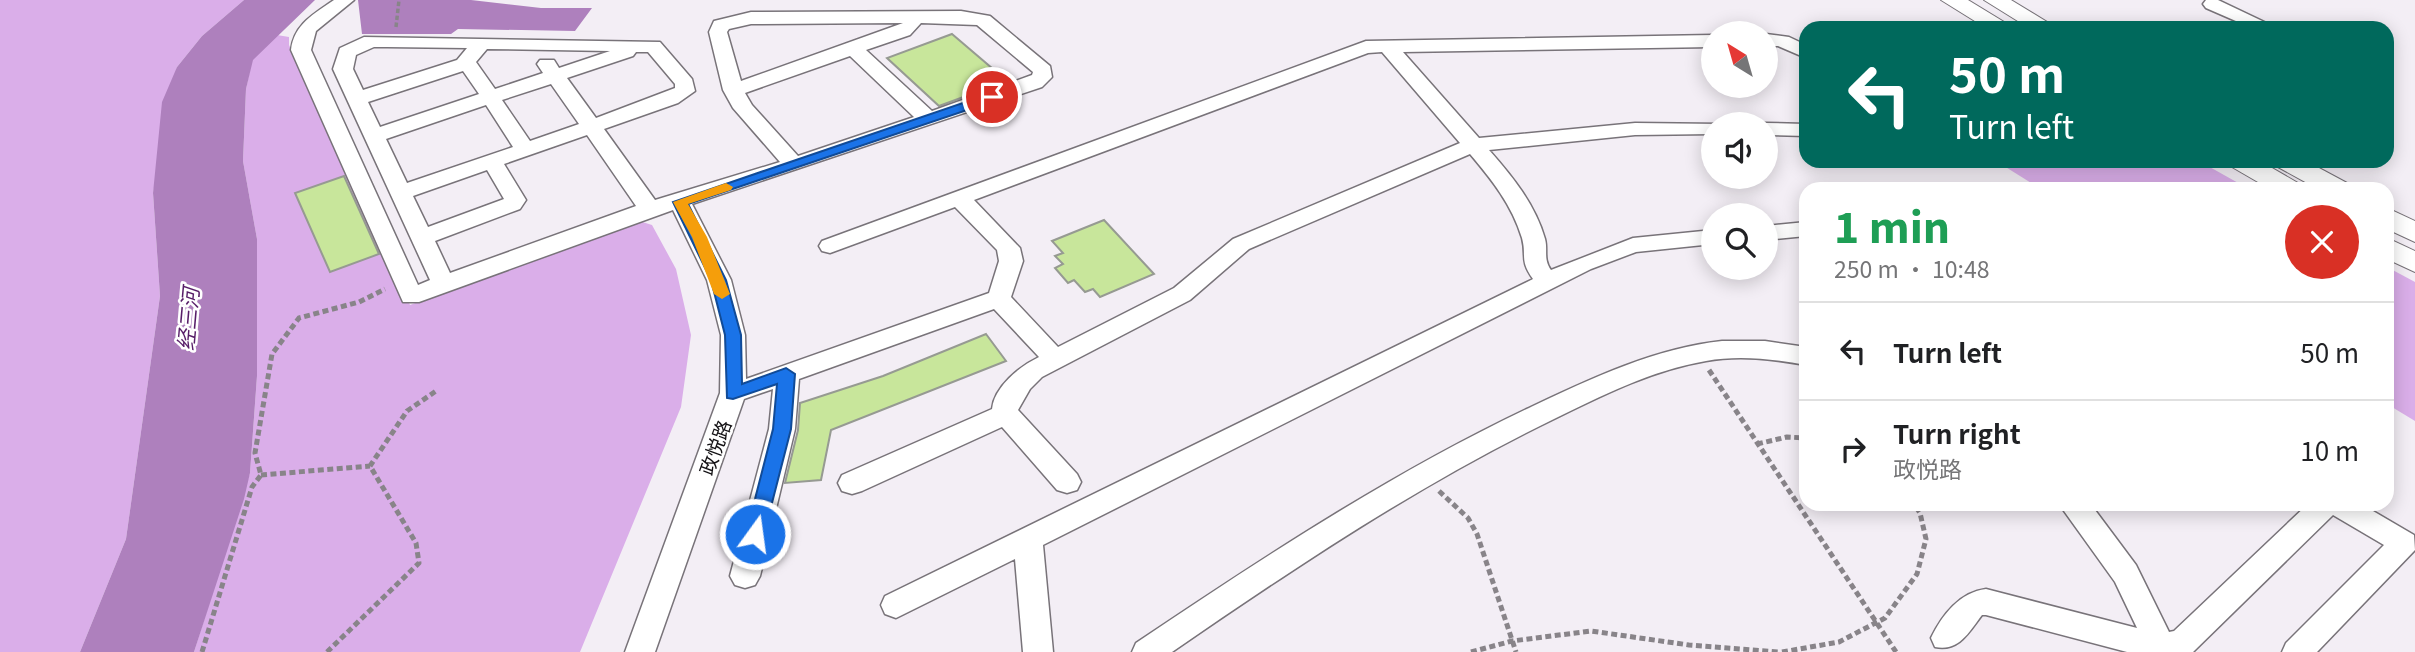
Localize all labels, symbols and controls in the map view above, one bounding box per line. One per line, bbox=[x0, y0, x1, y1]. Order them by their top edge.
north arrow bbox=[1701, 21, 1778, 98]
map controls bbox=[1701, 21, 1778, 280]
text: 50 m bbox=[1949, 36, 2065, 107]
icon: left bbox=[1834, 49, 1925, 140]
pin bbox=[962, 67, 1022, 127]
icon: arrive bbox=[973, 78, 1011, 116]
text: Turn left bbox=[1949, 102, 2074, 148]
button: sound bbox=[1701, 112, 1778, 189]
text: 1 min bbox=[1834, 194, 1950, 255]
button: search bbox=[1701, 203, 1778, 280]
button: close bbox=[2285, 205, 2359, 279]
text: 250 m · 10:48 bbox=[1834, 251, 1990, 285]
water label: 经三河 bbox=[169, 282, 205, 352]
icon: left bbox=[1834, 332, 1872, 370]
text: Turn left bbox=[1893, 333, 2002, 370]
text: 50 m bbox=[2300, 333, 2359, 370]
text: Turn right bbox=[1893, 414, 2021, 451]
street label: 政悦路 bbox=[692, 416, 736, 478]
icon: right bbox=[1834, 430, 1872, 468]
text: 10 m bbox=[2300, 431, 2359, 468]
text: 政悦路 bbox=[1893, 451, 1962, 485]
position arrow bbox=[718, 497, 792, 571]

